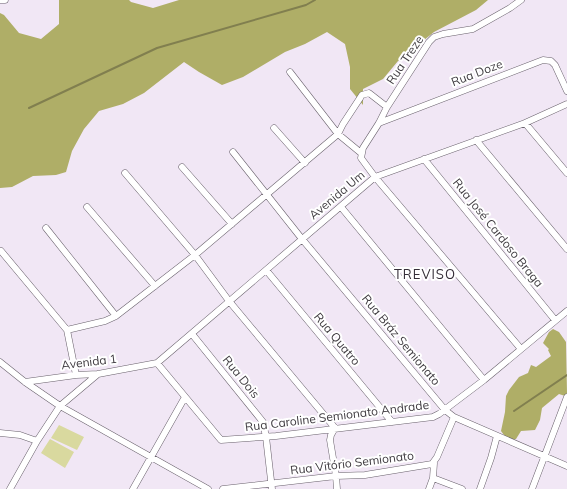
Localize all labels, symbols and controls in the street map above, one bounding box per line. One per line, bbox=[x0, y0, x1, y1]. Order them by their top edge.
street label: Rua Treze bbox=[383, 33, 426, 87]
street label: Rua Doze bbox=[449, 56, 505, 89]
street label: Avenida Um bbox=[306, 167, 368, 222]
street label: Rua José Cardoso Braga bbox=[450, 175, 547, 290]
district label: TREVISO bbox=[394, 266, 456, 282]
street label: Rua Bráz Semionato bbox=[359, 291, 444, 388]
street label: Rua Quatro bbox=[311, 309, 364, 368]
street label: Avenida 1 bbox=[60, 351, 118, 372]
street label: Rua Dois bbox=[220, 352, 263, 401]
street label: Rua Caroline Semionato Andrade bbox=[244, 397, 430, 434]
street label: Rua Vitório Semionato bbox=[289, 447, 415, 478]

